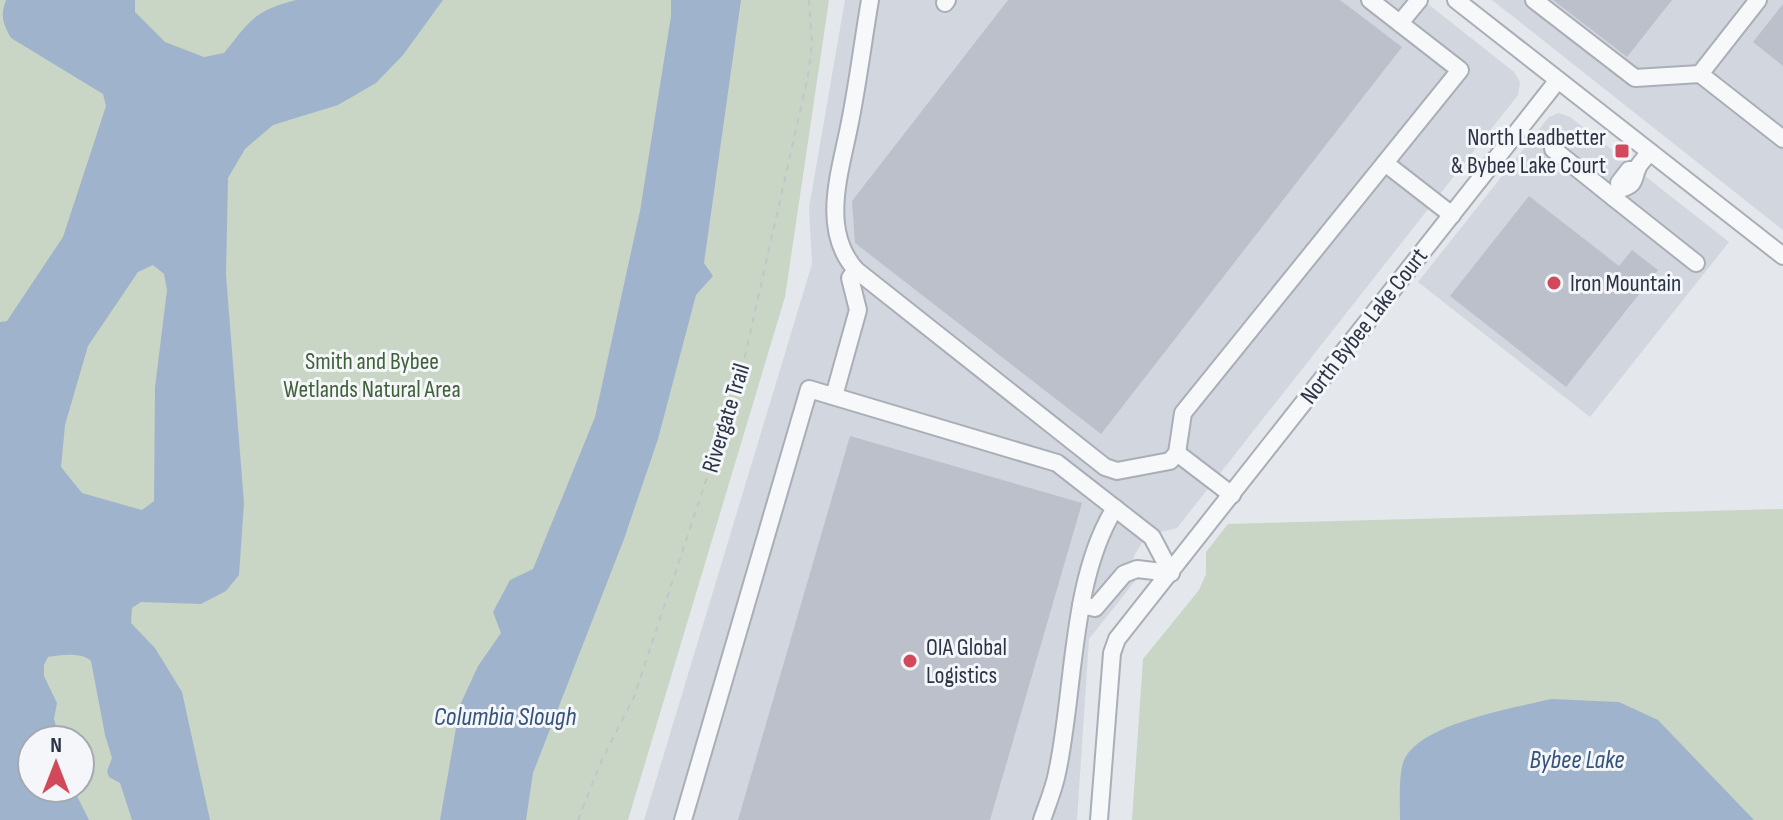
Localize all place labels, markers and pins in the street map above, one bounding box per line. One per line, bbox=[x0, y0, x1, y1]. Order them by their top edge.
place label: North Leadbetter & Bybee Lake Court bbox=[1451, 123, 1606, 180]
marker: North Leadbetter & Bybee Lake Court bbox=[1613, 142, 1631, 160]
place label: Iron Mountain bbox=[1570, 269, 1681, 298]
marker: Iron Mountain bbox=[1545, 274, 1563, 292]
place label: OIA Global Logistics bbox=[926, 633, 1007, 690]
marker: OIA Global Logistics bbox=[901, 652, 919, 670]

